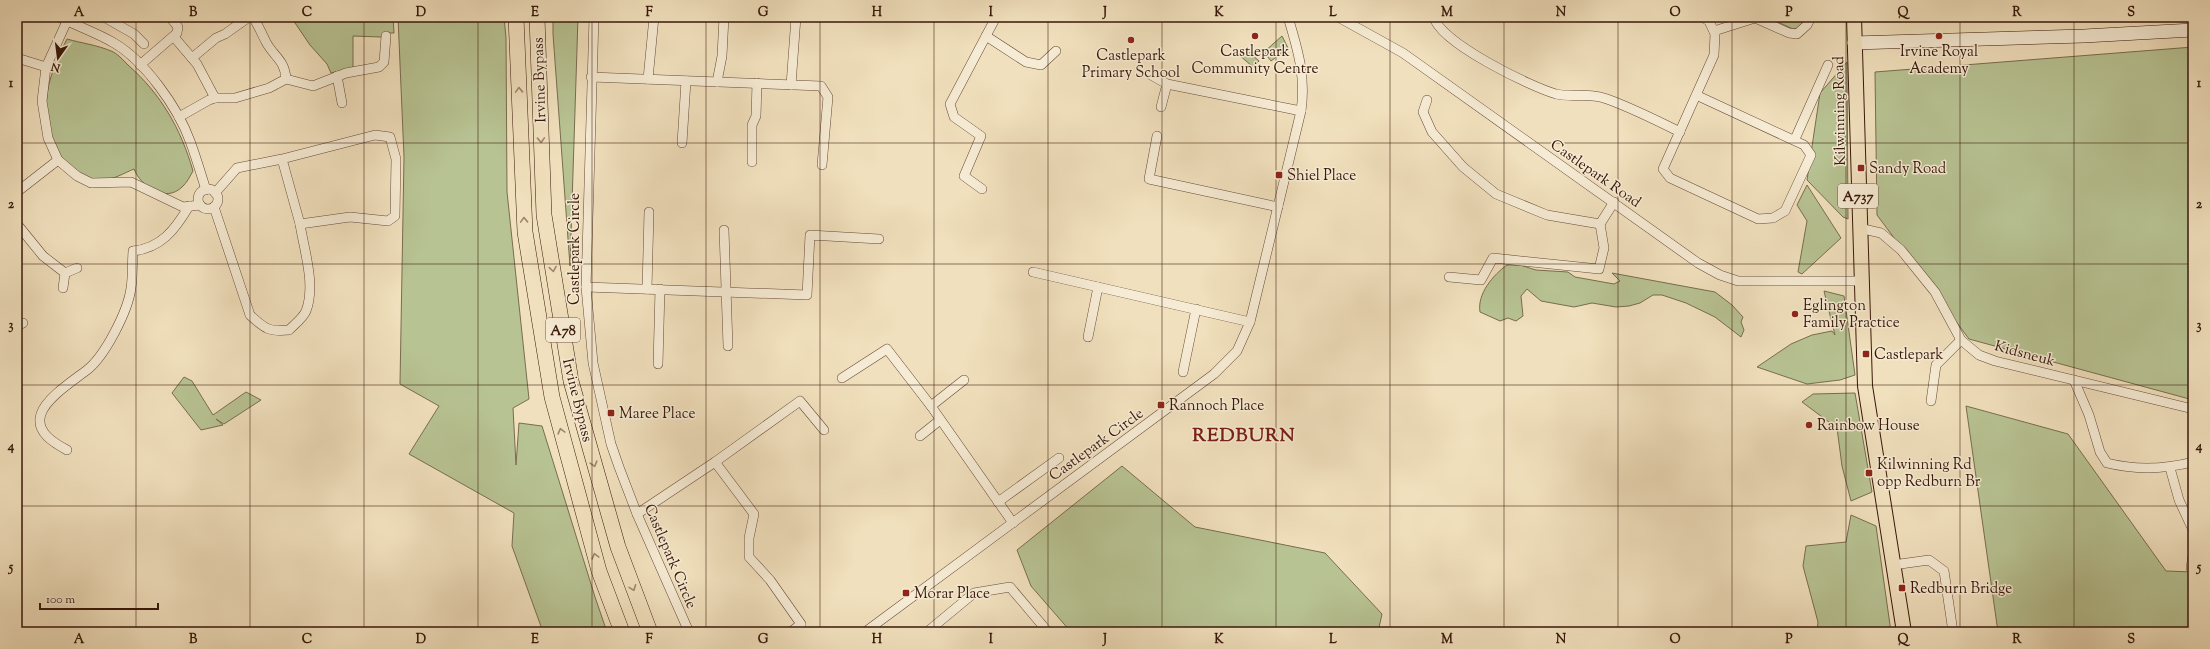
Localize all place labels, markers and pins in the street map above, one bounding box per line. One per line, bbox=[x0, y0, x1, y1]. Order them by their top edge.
marker: Castlepark Community Centre bbox=[1250, 31, 1260, 41]
marker: Irvine Royal Academy bbox=[1934, 31, 1944, 41]
marker: Castlepark Primary School bbox=[1126, 35, 1136, 45]
place label: Castlepark Community Centre bbox=[1191, 42, 1319, 80]
place label: Irvine Royal Academy bbox=[1900, 42, 1978, 80]
place label: Castlepark Primary School bbox=[1082, 46, 1180, 84]
place label: Sandy Road bbox=[1869, 159, 1947, 180]
marker: Sandy Road bbox=[1856, 163, 1866, 173]
place label: Shiel Place bbox=[1287, 166, 1356, 187]
marker: Shiel Place bbox=[1274, 170, 1284, 180]
place label: Eglington Family Practice bbox=[1803, 296, 1900, 334]
marker: Eglington Family Practice bbox=[1790, 309, 1800, 319]
place label: Castlepark bbox=[1874, 345, 1943, 366]
marker: Castlepark bbox=[1861, 349, 1871, 359]
place label: Rannoch Place bbox=[1169, 396, 1264, 417]
marker: Rannoch Place bbox=[1156, 400, 1166, 410]
place label: Maree Place bbox=[619, 404, 695, 425]
marker: Maree Place bbox=[606, 408, 616, 418]
place label: Rainbow House bbox=[1817, 416, 1920, 437]
marker: Rainbow House bbox=[1804, 420, 1814, 430]
place label: Kilwinning Rd opp Redburn Br bbox=[1877, 455, 1981, 493]
marker: Kilwinning Rd opp Redburn Br bbox=[1864, 468, 1874, 478]
place label: Redburn Bridge bbox=[1910, 579, 2012, 600]
marker: Redburn Bridge bbox=[1897, 583, 1907, 593]
place label: Morar Place bbox=[914, 584, 990, 605]
marker: Morar Place bbox=[901, 588, 911, 598]

